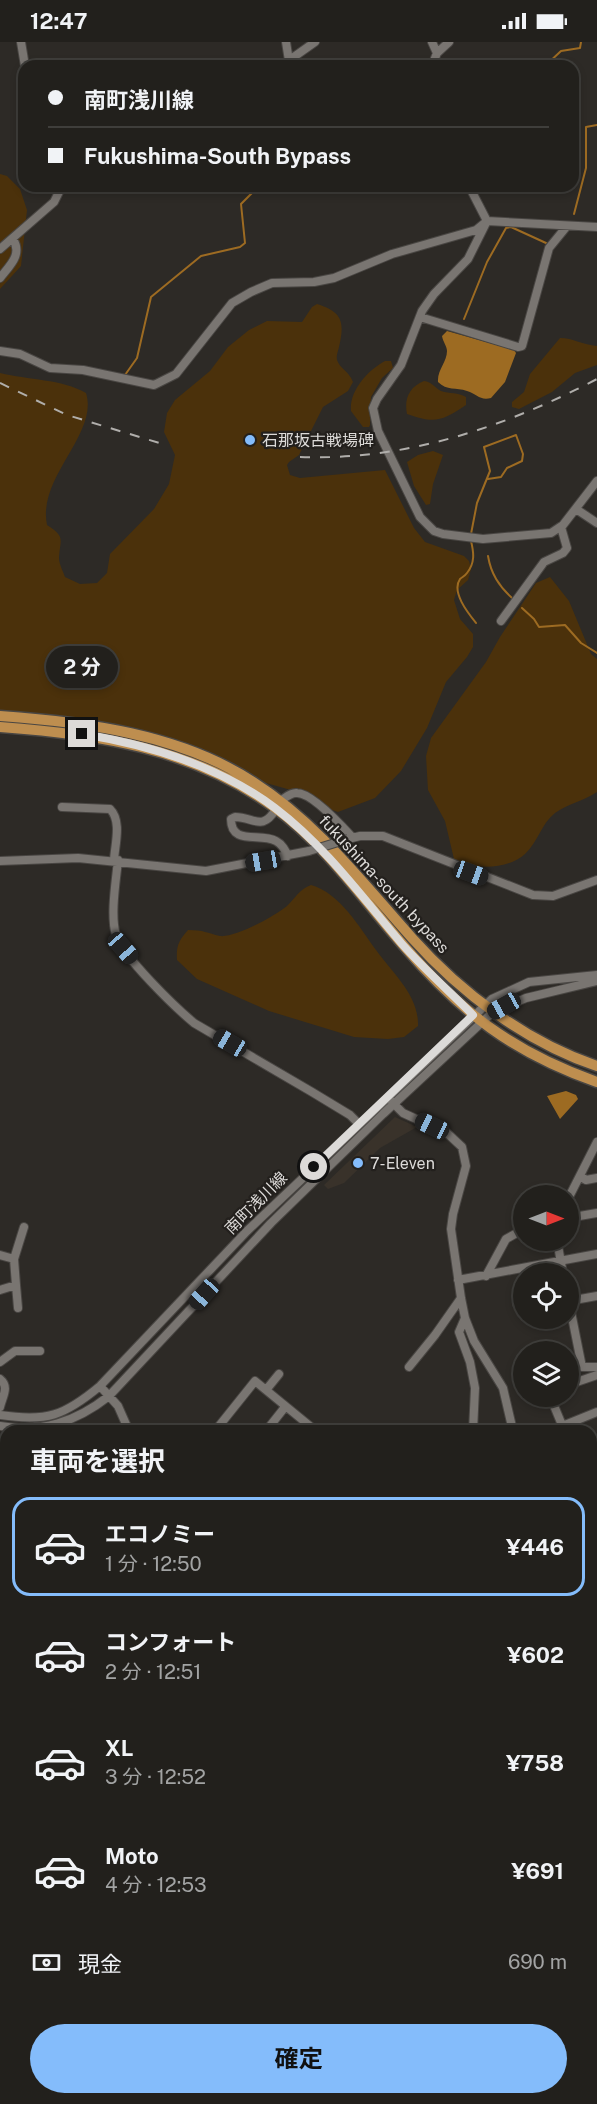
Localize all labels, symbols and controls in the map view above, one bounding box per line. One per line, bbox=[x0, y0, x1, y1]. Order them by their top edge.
text: 12:47 bbox=[30, 8, 87, 34]
text: 南町浅川線 bbox=[84, 87, 194, 113]
text: Fukushima-South Bypass bbox=[84, 143, 351, 169]
place label: 石那坂古戦場碑 bbox=[262, 431, 374, 450]
marker: 石那坂古戦場碑 bbox=[243, 433, 257, 447]
callout: 2 分 bbox=[46, 647, 118, 689]
text: 2 分 bbox=[63, 655, 101, 679]
route end bbox=[68, 720, 95, 747]
street label: fukushima-south bypass bbox=[315, 811, 453, 957]
car bbox=[244, 849, 282, 873]
car bbox=[451, 858, 491, 888]
car bbox=[104, 929, 142, 967]
car bbox=[484, 989, 524, 1023]
car bbox=[210, 1026, 250, 1060]
car bbox=[412, 1110, 452, 1142]
route start bbox=[300, 1153, 327, 1180]
place label: 7-Eleven bbox=[370, 1154, 435, 1173]
marker: 7-Eleven bbox=[351, 1156, 365, 1170]
street label: 南町浅川線 bbox=[221, 1168, 291, 1238]
north arrow bbox=[513, 1185, 579, 1251]
map controls bbox=[513, 1185, 579, 1407]
button: locate bbox=[513, 1263, 579, 1329]
car bbox=[185, 1275, 223, 1313]
button: layers bbox=[513, 1341, 579, 1407]
text: 車両を選択 bbox=[30, 1445, 165, 1477]
icon: car bbox=[33, 1520, 87, 1574]
text: エコノミー bbox=[105, 1521, 215, 1547]
text: ¥446 bbox=[506, 1534, 564, 1560]
text: 1 分 · 12:50 bbox=[105, 1552, 202, 1576]
icon: car bbox=[33, 1628, 87, 1682]
text: コンフォート bbox=[105, 1629, 236, 1655]
text: ¥602 bbox=[507, 1642, 564, 1668]
text: 2 分 · 12:51 bbox=[105, 1660, 201, 1684]
text: XL bbox=[105, 1735, 133, 1761]
icon: car bbox=[33, 1736, 87, 1790]
text: ¥758 bbox=[506, 1750, 564, 1776]
text: 3 分 · 12:52 bbox=[105, 1765, 206, 1789]
text: Moto bbox=[105, 1843, 159, 1869]
icon: car bbox=[33, 1844, 87, 1898]
text: ¥691 bbox=[511, 1858, 564, 1884]
text: 4 分 · 12:53 bbox=[105, 1873, 207, 1897]
icon: cash bbox=[30, 1946, 63, 1979]
text: 690 m bbox=[508, 1950, 567, 1974]
text: 現金 bbox=[78, 1951, 122, 1977]
button: 確定 bbox=[30, 2024, 567, 2093]

